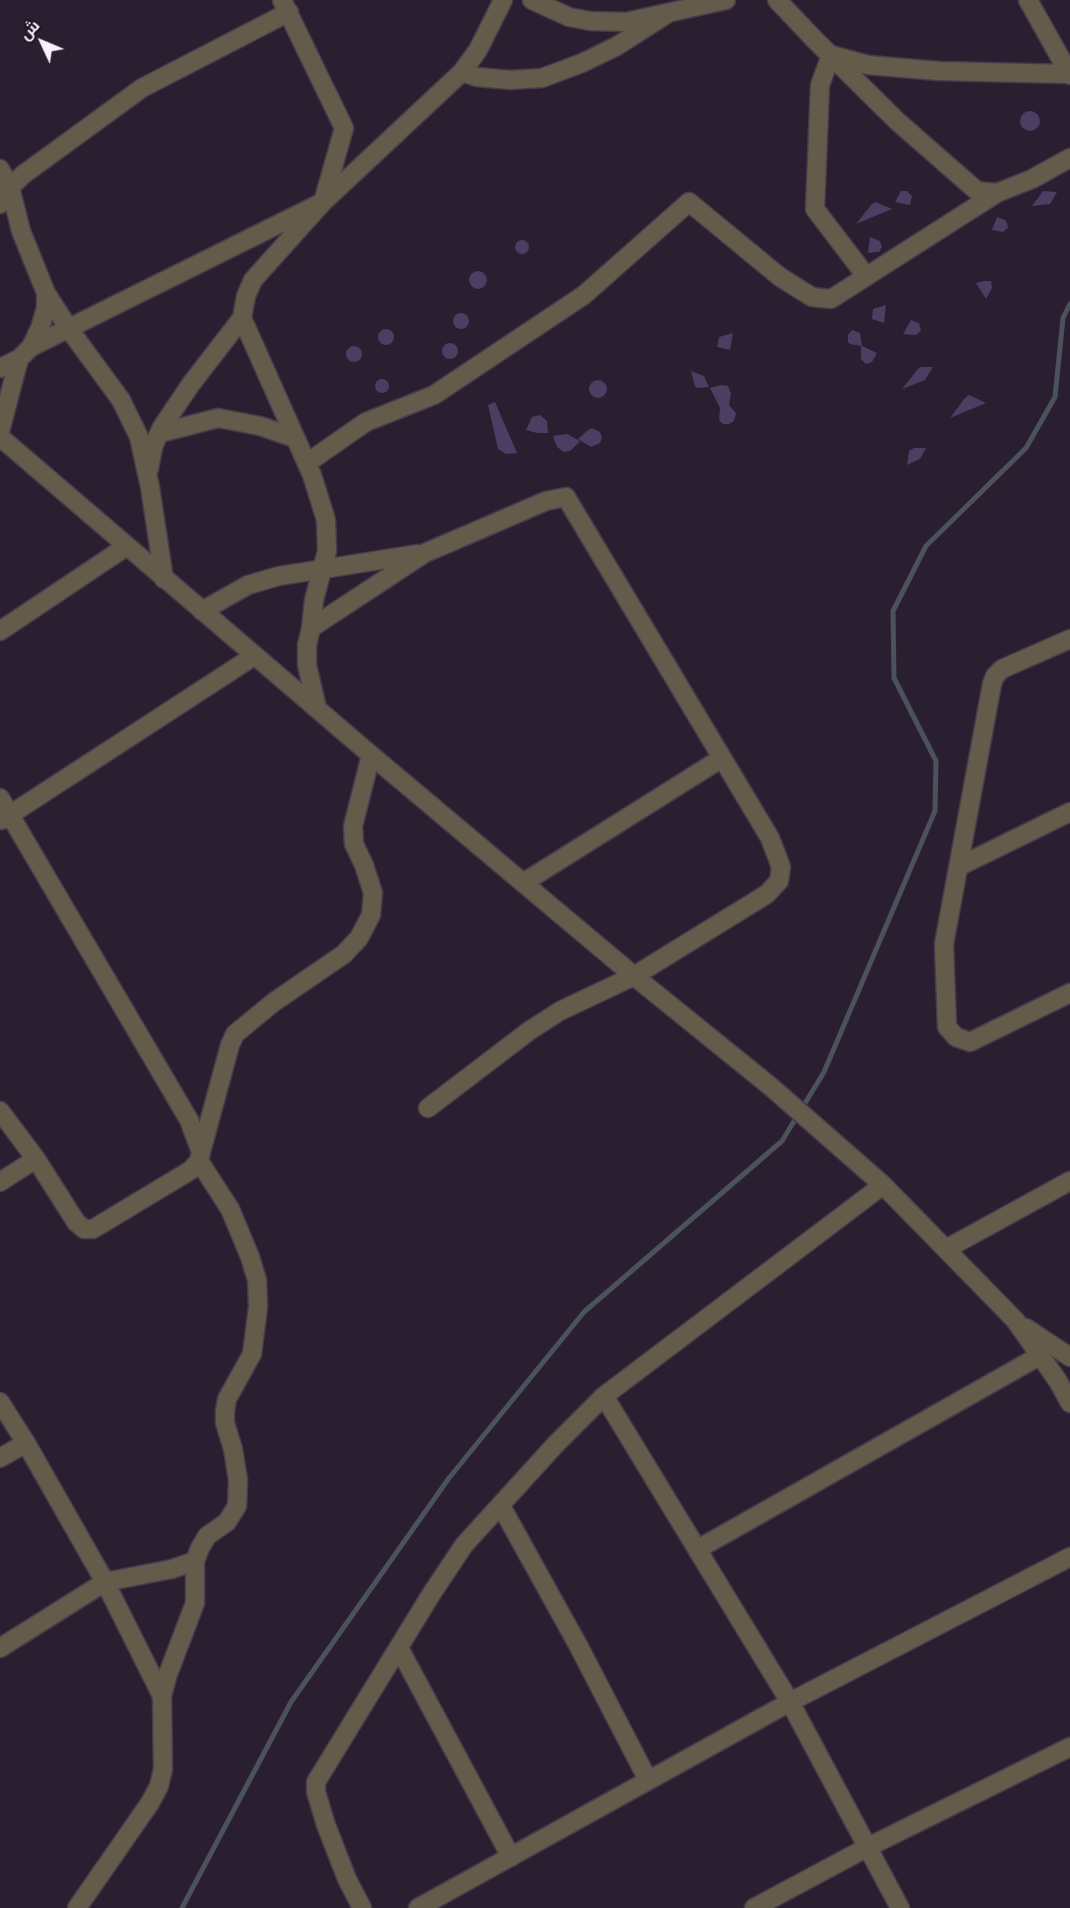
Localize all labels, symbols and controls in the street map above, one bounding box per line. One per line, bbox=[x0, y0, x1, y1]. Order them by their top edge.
north arrow bbox=[12, 12, 72, 72]
text: ش bbox=[14, 14, 44, 45]

